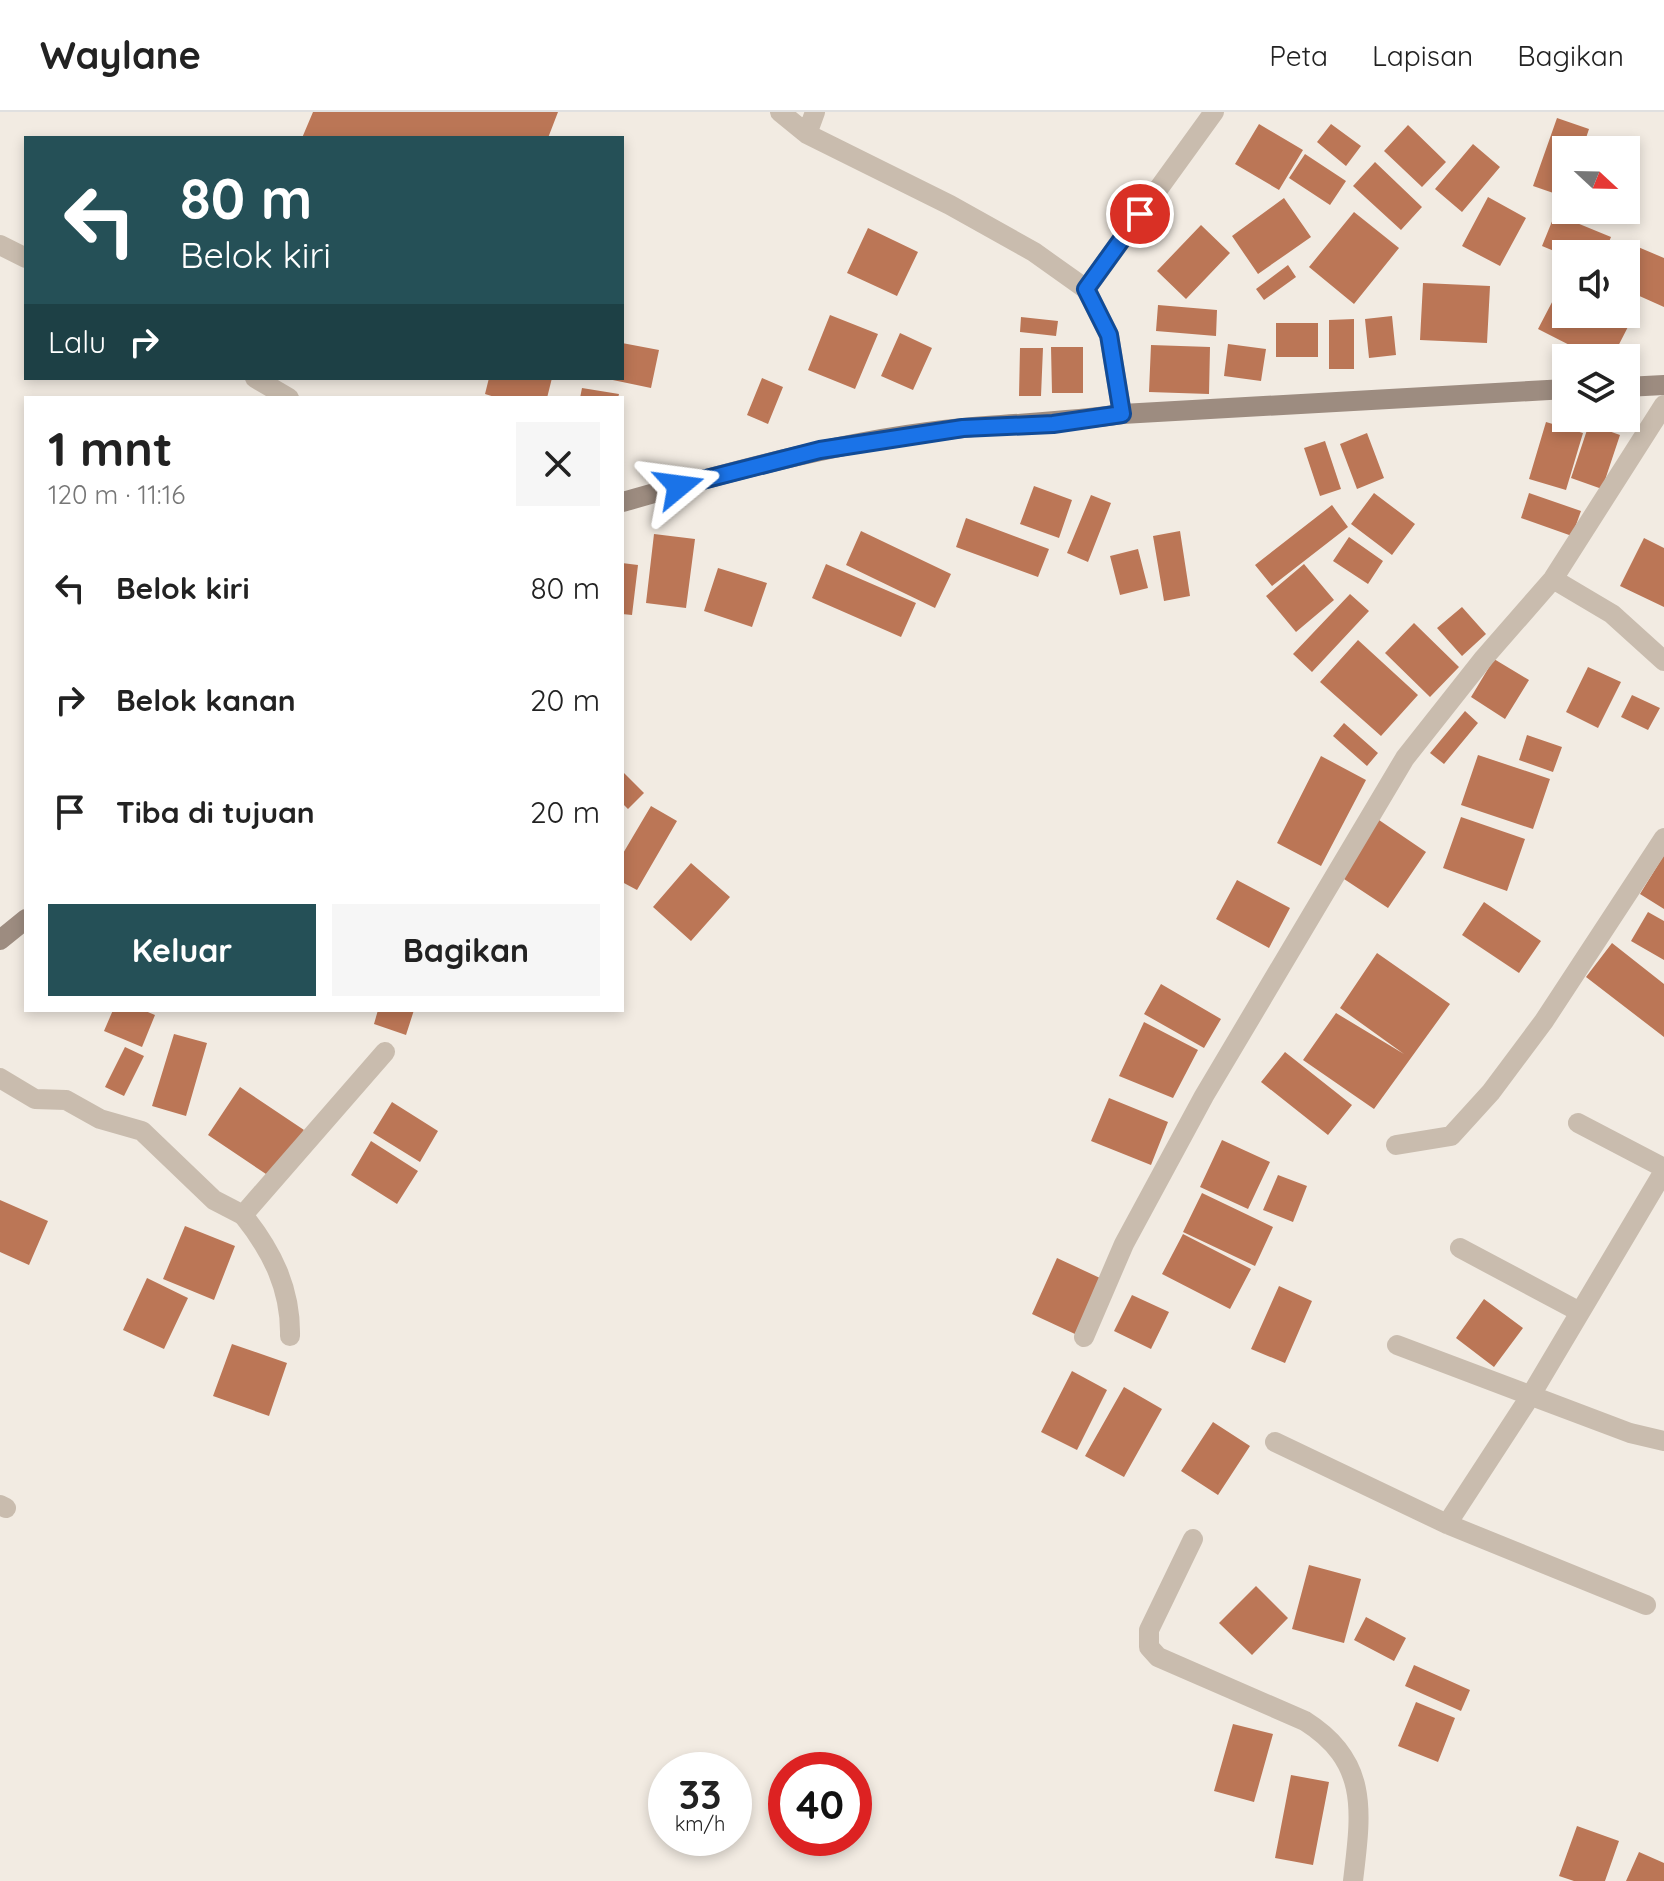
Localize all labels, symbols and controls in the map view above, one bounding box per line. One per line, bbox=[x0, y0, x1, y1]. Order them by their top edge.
text: Waylane bbox=[40, 31, 201, 79]
text: Peta bbox=[1269, 38, 1328, 73]
text: Lapisan bbox=[1372, 38, 1473, 73]
text: Bagikan bbox=[1517, 38, 1624, 73]
north arrow bbox=[1552, 136, 1640, 224]
map controls bbox=[1552, 136, 1640, 432]
text: 80 m bbox=[180, 163, 312, 233]
icon: left bbox=[48, 168, 152, 272]
pin bbox=[1106, 180, 1174, 248]
icon: arrive bbox=[1118, 192, 1162, 236]
text: Belok kiri bbox=[180, 232, 331, 277]
button: sound bbox=[1552, 240, 1640, 328]
icon: right bbox=[122, 320, 166, 364]
text: Lalu bbox=[48, 323, 106, 361]
button: layers bbox=[1552, 344, 1640, 432]
text: 1 mnt bbox=[48, 418, 173, 478]
button: close bbox=[516, 422, 600, 506]
position arrow bbox=[637, 444, 721, 528]
text: 120 m · 11:16 bbox=[48, 478, 185, 511]
icon: left bbox=[48, 566, 92, 610]
text: Belok kiri bbox=[116, 569, 250, 607]
text: 80 m bbox=[530, 569, 600, 607]
icon: right bbox=[48, 678, 92, 722]
text: Belok kanan bbox=[116, 681, 296, 719]
text: 20 m bbox=[530, 681, 600, 719]
icon: arrive bbox=[48, 790, 92, 834]
text: Tiba di tujuan bbox=[116, 793, 315, 831]
text: 20 m bbox=[530, 793, 600, 831]
button: Keluar bbox=[48, 904, 316, 996]
button: Bagikan bbox=[332, 904, 600, 996]
speed limit sign: 40 bbox=[768, 1752, 872, 1856]
text: 33 bbox=[679, 1769, 721, 1819]
text: km/h bbox=[675, 1811, 725, 1836]

